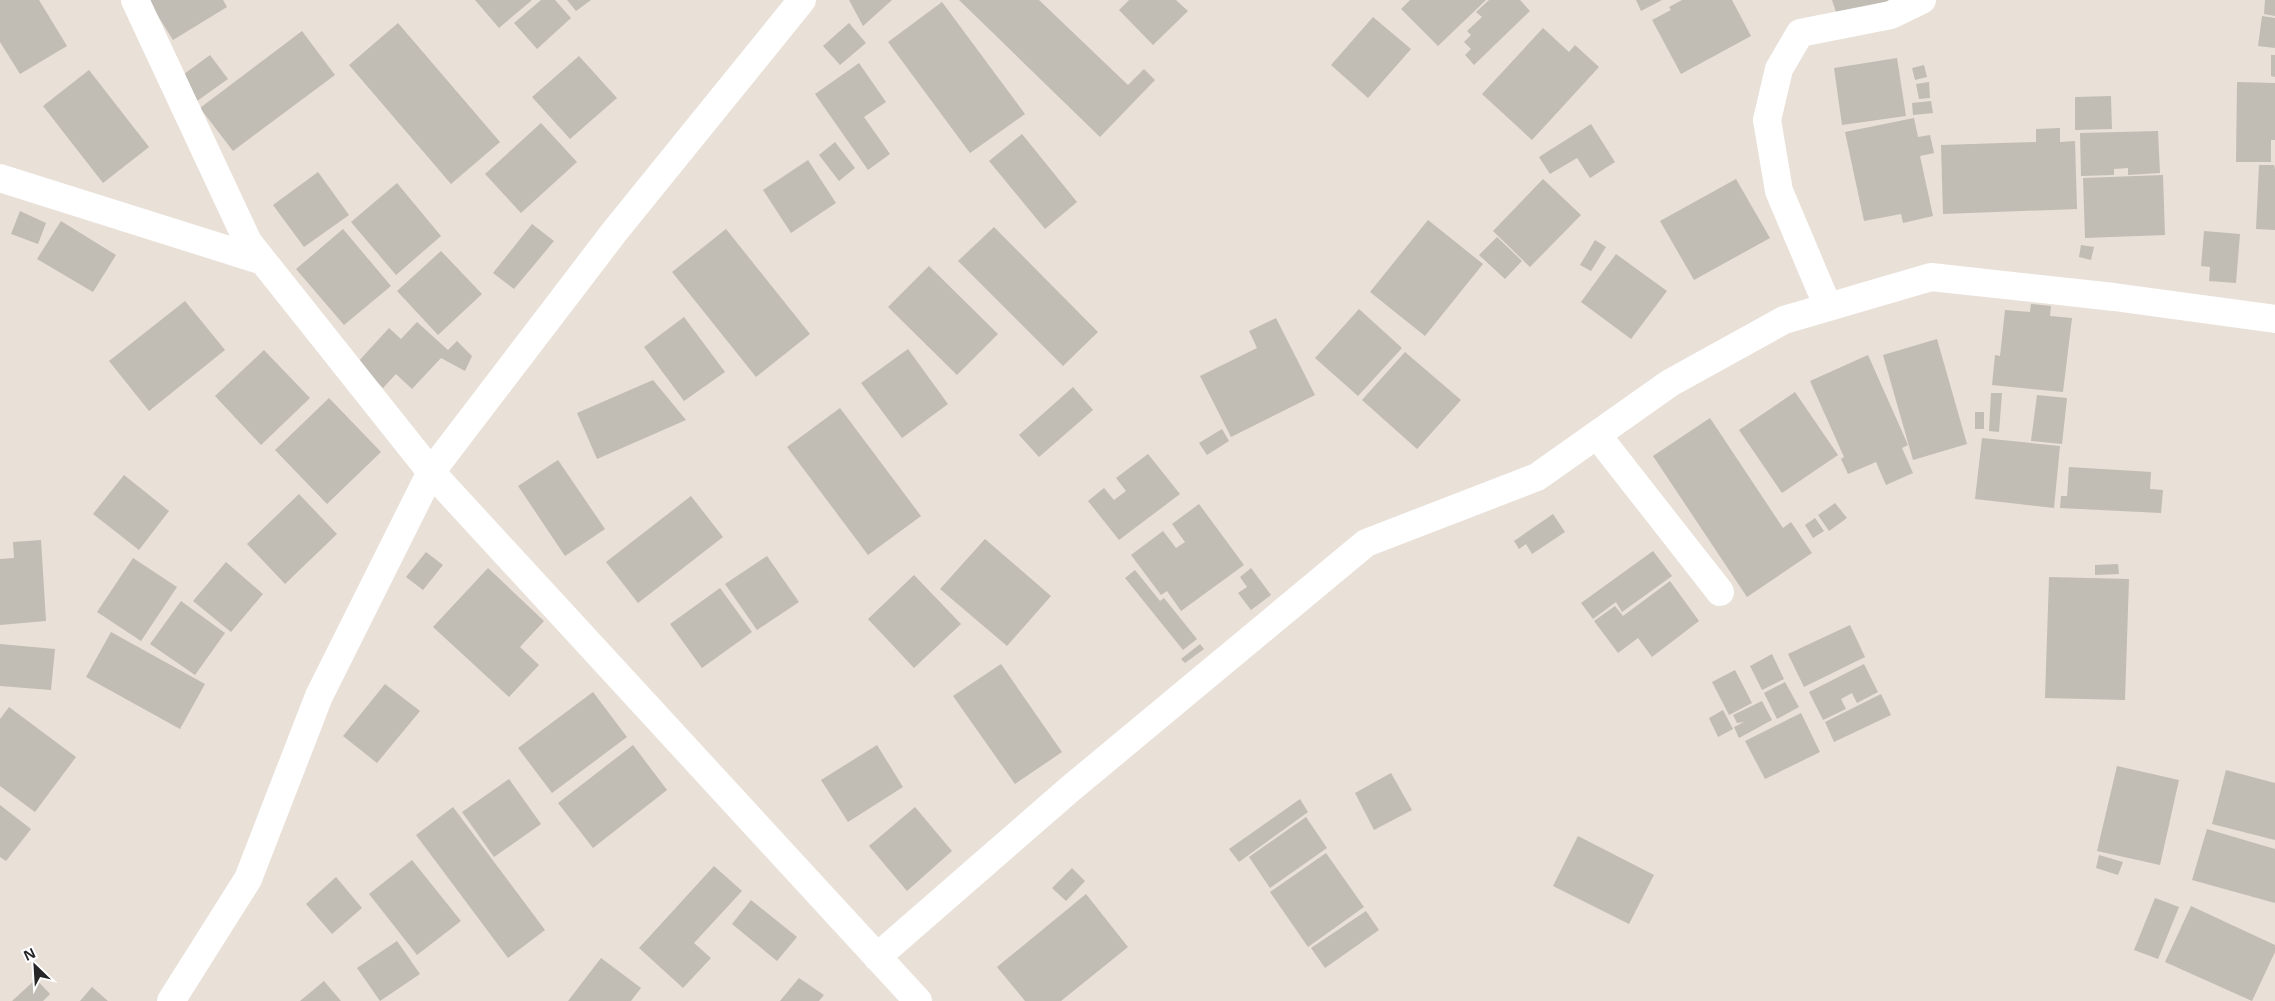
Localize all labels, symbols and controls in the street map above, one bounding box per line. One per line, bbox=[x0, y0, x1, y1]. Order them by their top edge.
north arrow bbox=[10, 941, 60, 991]
text: N bbox=[20, 943, 38, 965]

